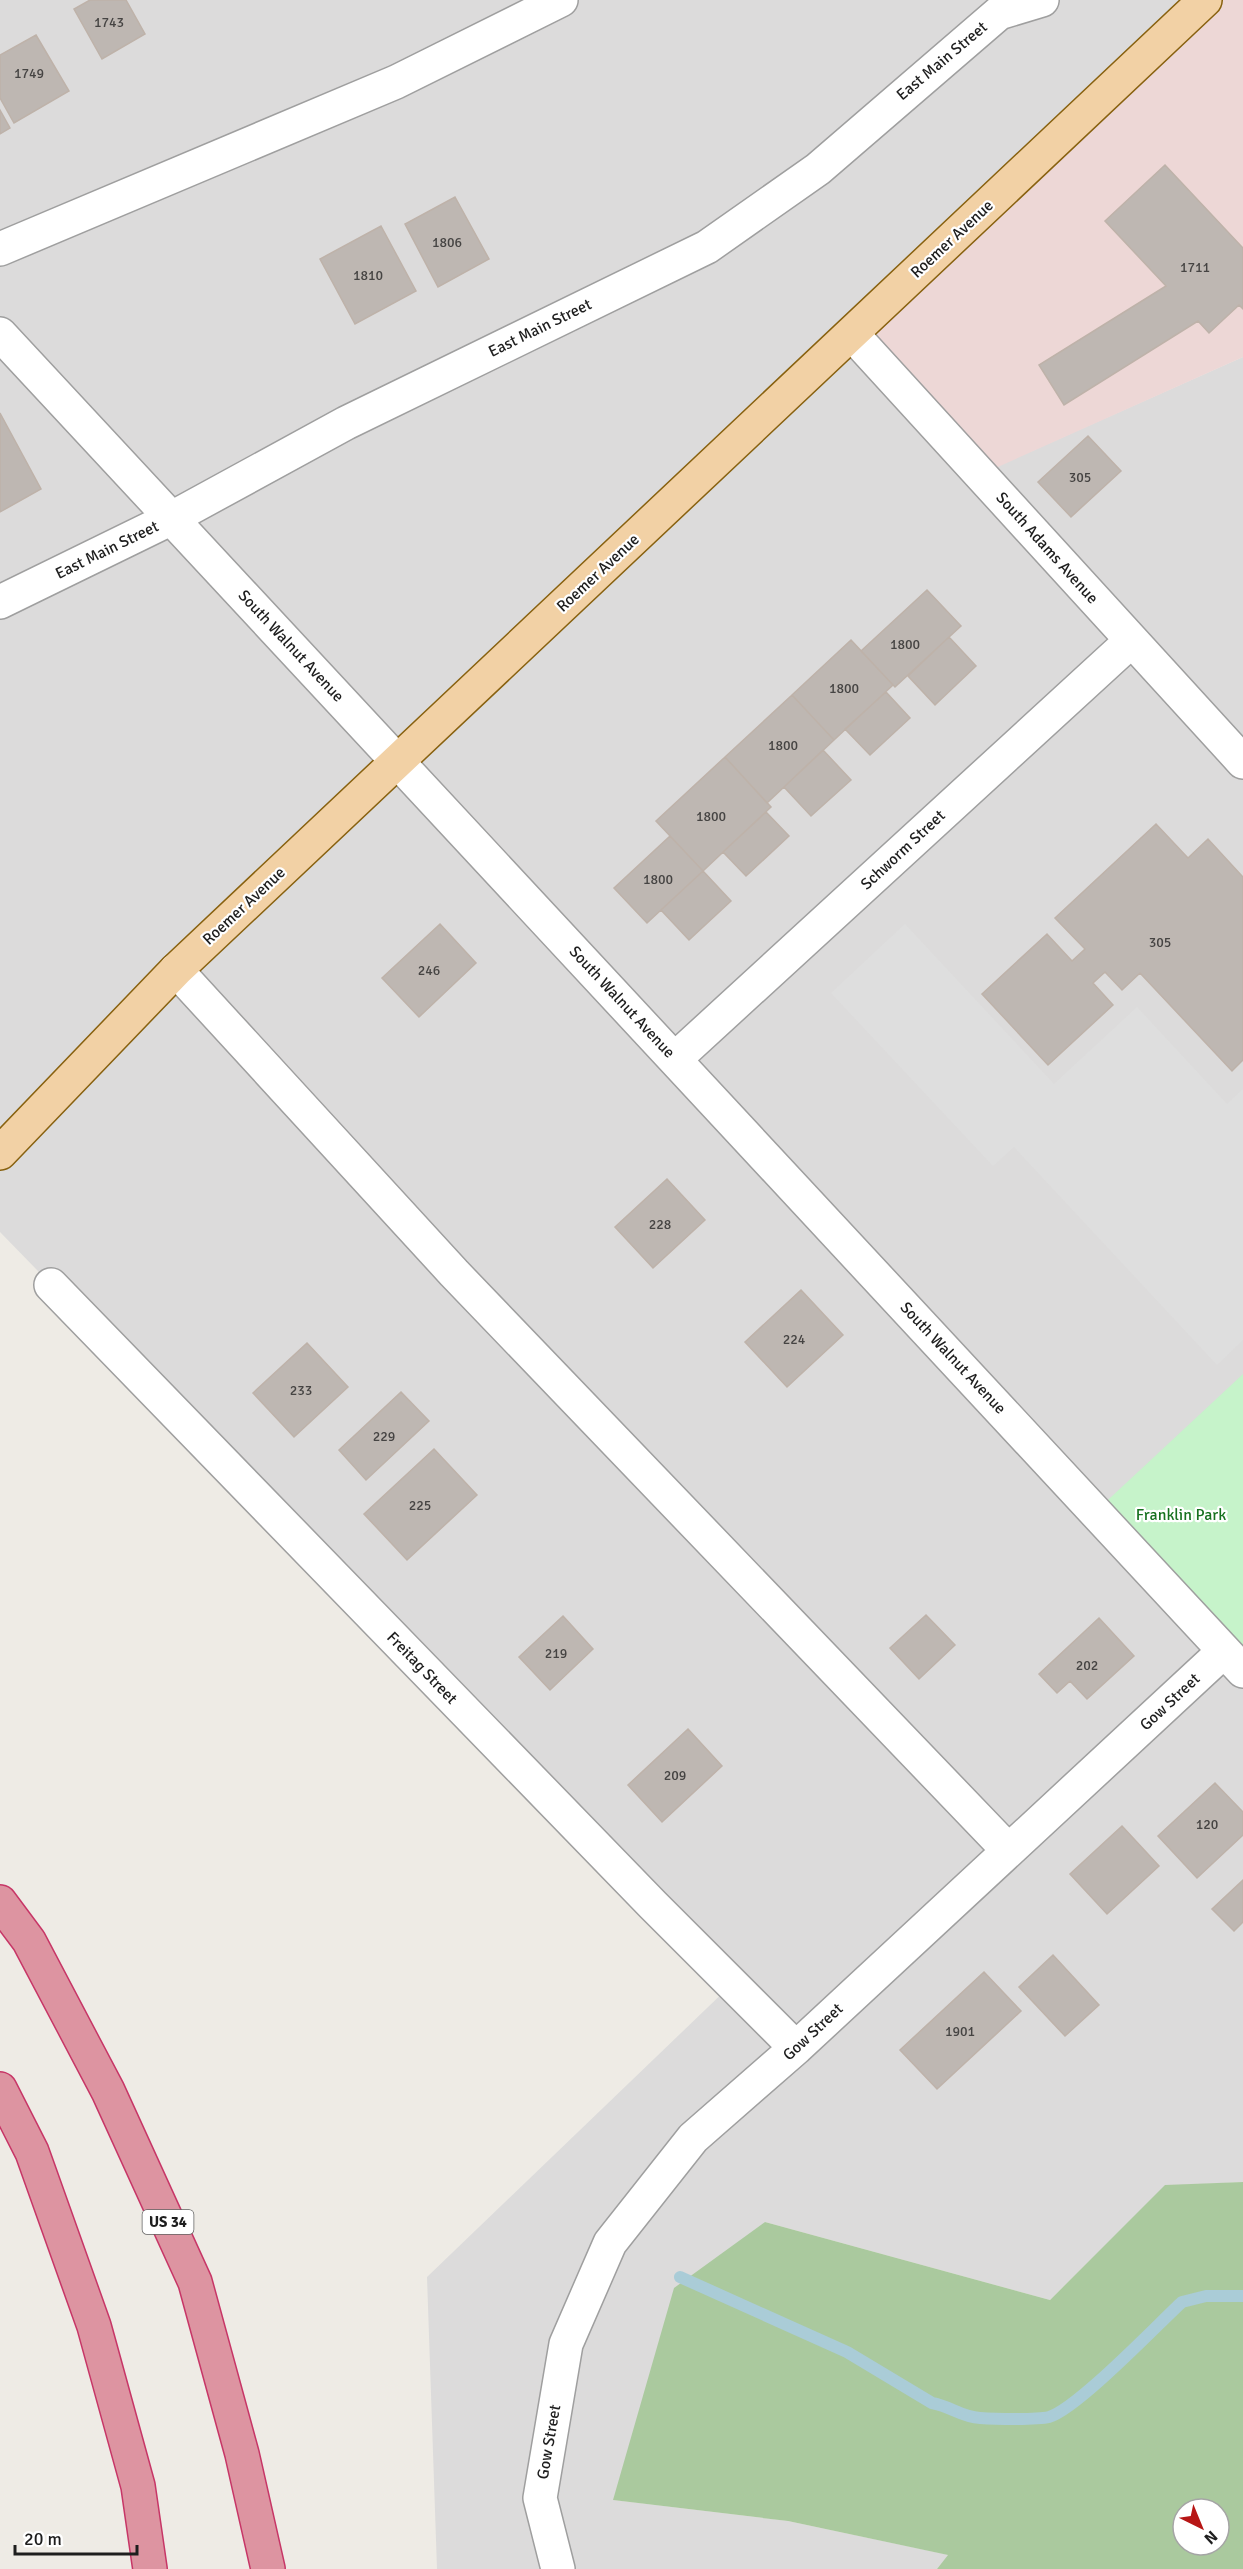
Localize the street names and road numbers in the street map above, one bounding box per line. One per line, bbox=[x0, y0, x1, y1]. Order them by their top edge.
street label: East Main Street bbox=[892, 17, 992, 105]
street label: Roemer Avenue bbox=[906, 196, 998, 282]
street label: East Main Street bbox=[485, 294, 595, 362]
street label: South Adams Avenue bbox=[992, 488, 1102, 608]
street label: East Main Street bbox=[52, 516, 162, 584]
street label: Roemer Avenue bbox=[552, 530, 644, 616]
street label: South Walnut Avenue bbox=[234, 586, 348, 706]
street label: Schworm Street bbox=[857, 805, 950, 894]
street label: Roemer Avenue bbox=[198, 863, 290, 949]
street label: South Walnut Avenue bbox=[565, 942, 679, 1062]
street label: South Walnut Avenue bbox=[896, 1298, 1010, 1418]
street label: Freitag Street bbox=[382, 1628, 462, 1709]
street label: Gow Street bbox=[1136, 1669, 1205, 1735]
street label: Gow Street bbox=[779, 1999, 848, 2065]
road number: US 34 bbox=[142, 2210, 194, 2234]
street label: Gow Street bbox=[533, 2403, 565, 2481]

